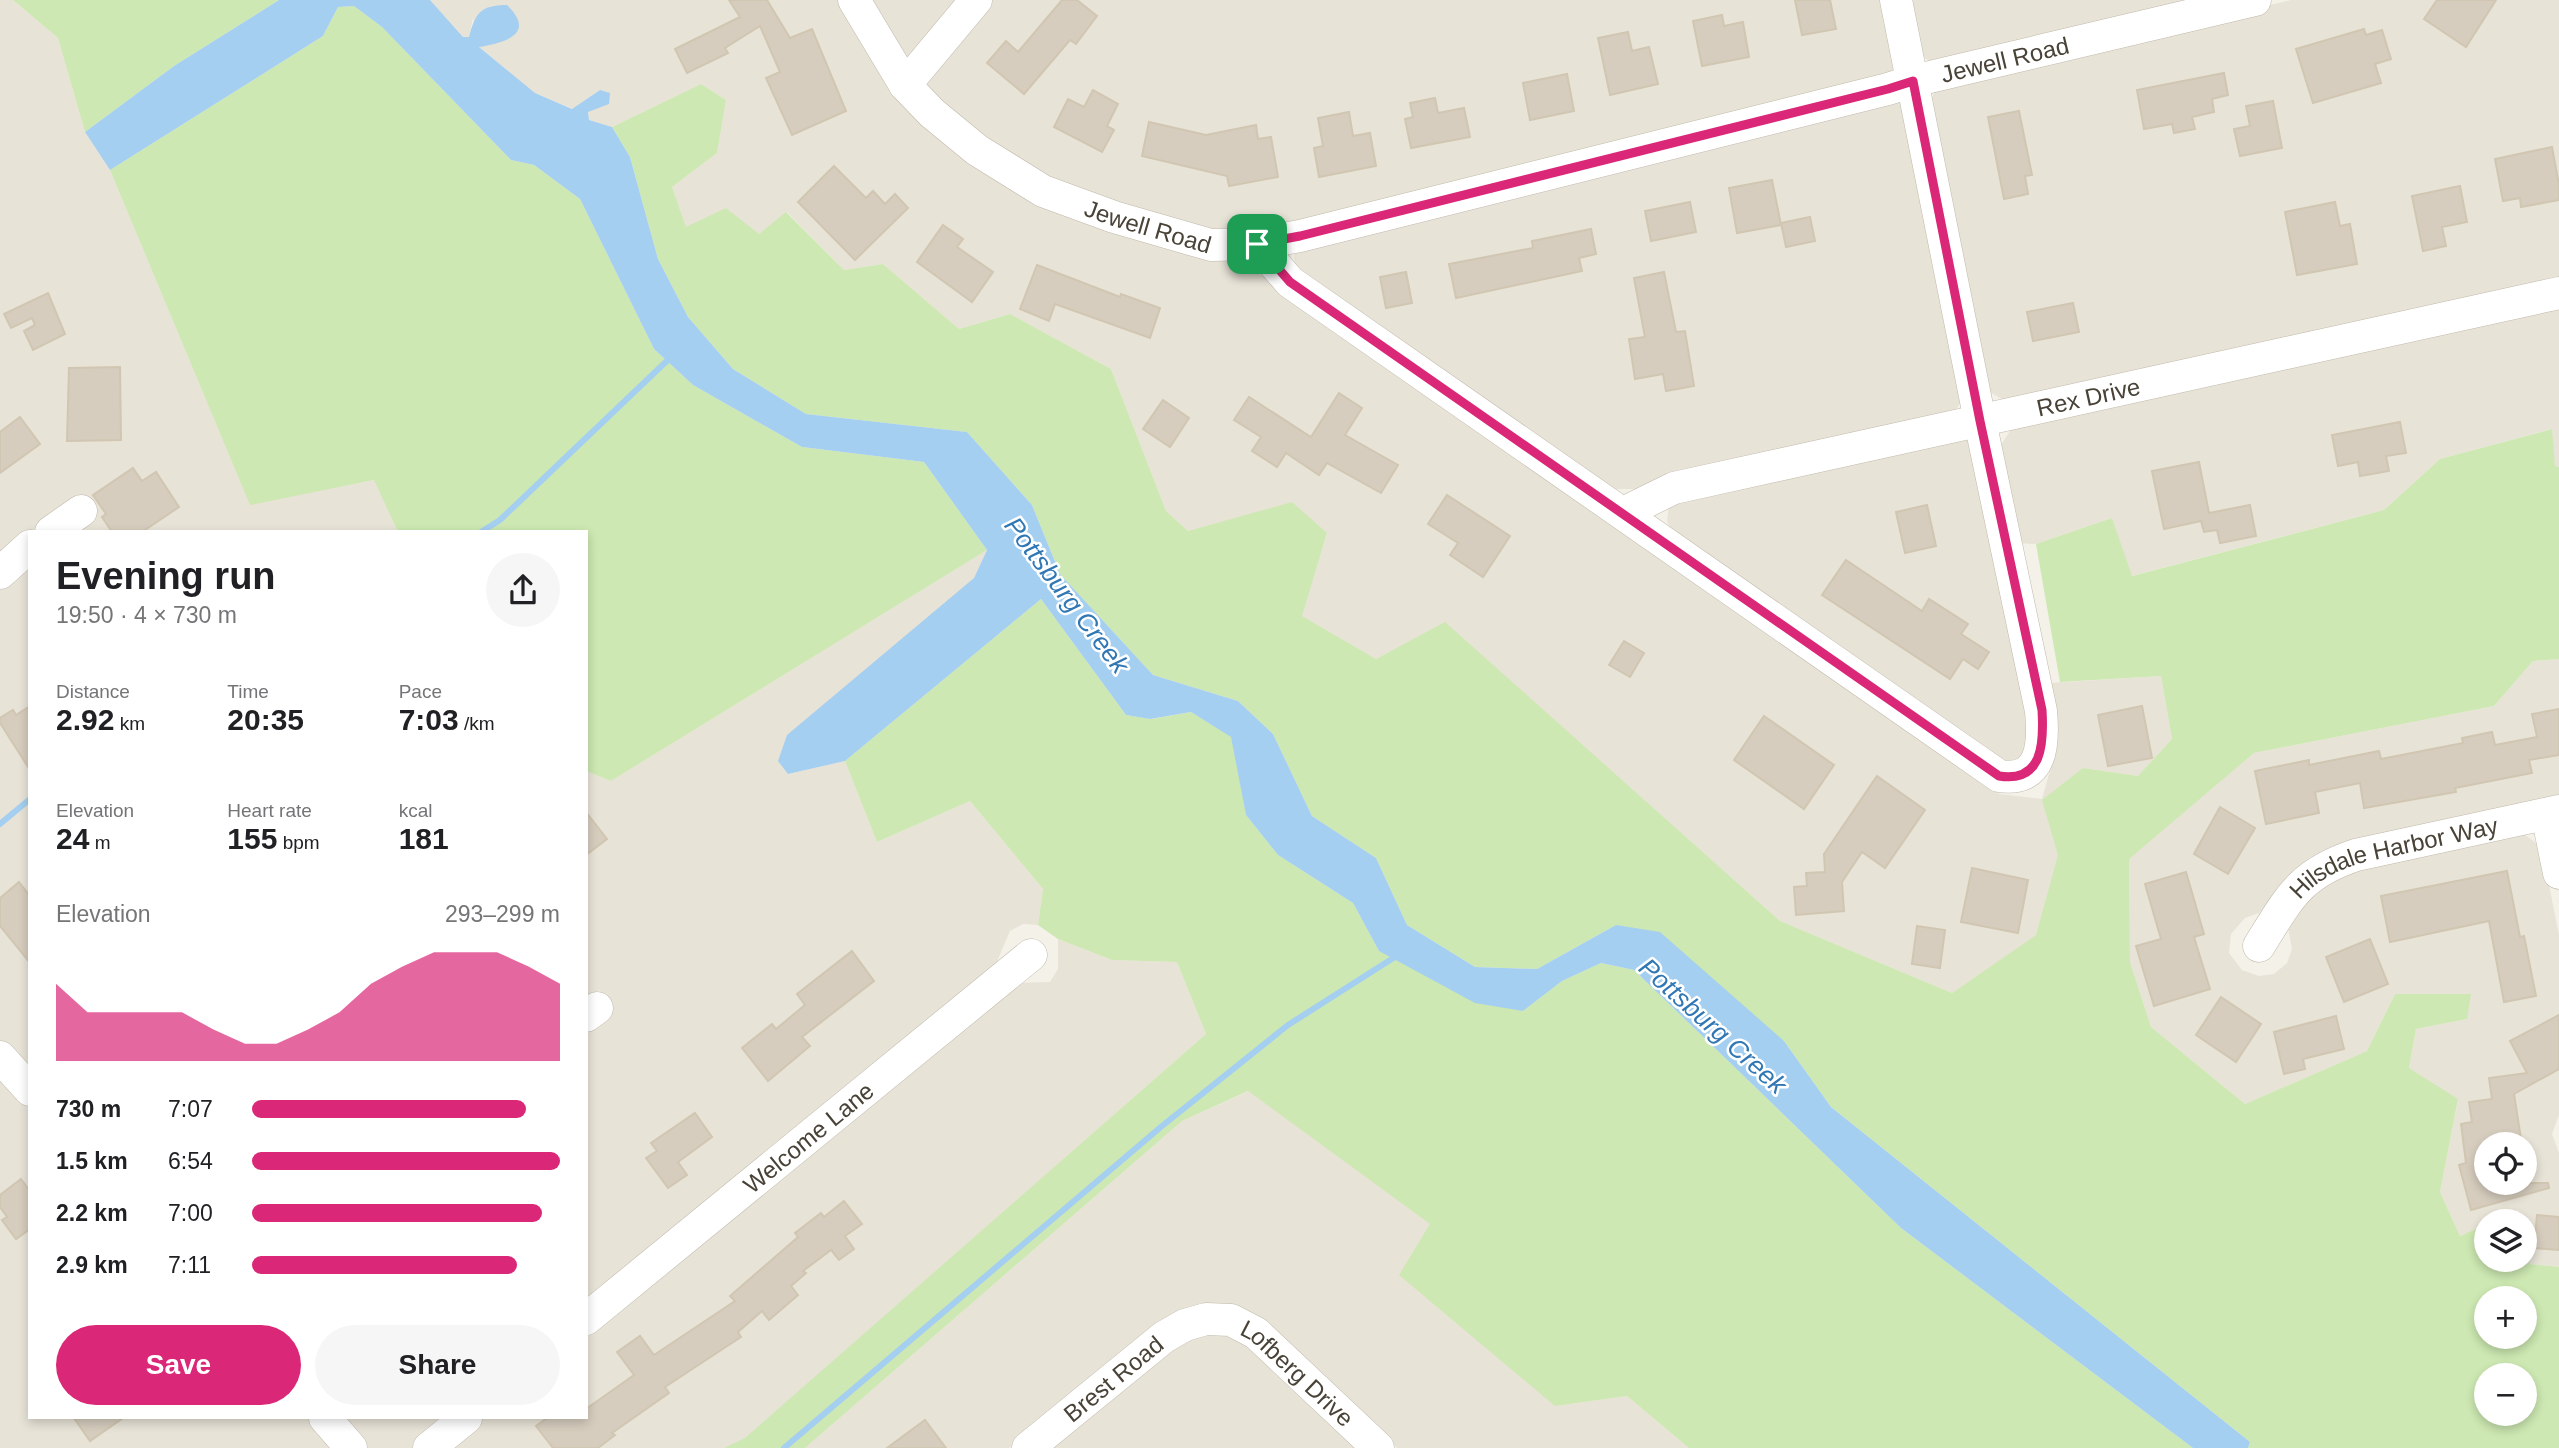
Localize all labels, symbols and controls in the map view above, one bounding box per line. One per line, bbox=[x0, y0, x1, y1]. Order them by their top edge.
street label: Jewell Road bbox=[1938, 31, 2072, 87]
street label: Jewell Road bbox=[1081, 194, 1215, 258]
pin bbox=[1227, 214, 1287, 274]
icon: arrive bbox=[1238, 225, 1276, 263]
street label: Rex Drive bbox=[2034, 372, 2143, 421]
water label: Pottsburg Creek bbox=[998, 511, 1137, 681]
button: share bbox=[486, 553, 560, 627]
text: Evening run bbox=[56, 555, 276, 597]
text: 19:50 · 4 × 730 m bbox=[56, 602, 237, 628]
text: Distance bbox=[56, 681, 130, 702]
text: Time bbox=[227, 681, 269, 702]
text: Pace bbox=[399, 681, 442, 702]
text: 2.92 bbox=[56, 703, 114, 736]
text: 20:35 bbox=[227, 703, 304, 736]
text: 7:03 bbox=[399, 703, 459, 736]
text: km bbox=[114, 713, 145, 734]
text: /km bbox=[459, 713, 495, 734]
text: Elevation bbox=[56, 800, 134, 821]
text: Heart rate bbox=[227, 800, 312, 821]
text: kcal bbox=[399, 800, 432, 821]
street label: Hilsdale Harbor Way bbox=[2284, 811, 2500, 903]
text: 24 bbox=[56, 822, 89, 855]
text: 155 bbox=[227, 822, 277, 855]
text: 181 bbox=[399, 822, 449, 855]
text: m bbox=[89, 832, 110, 853]
text: bpm bbox=[277, 832, 320, 853]
text: Elevation bbox=[56, 901, 151, 927]
text: 293–299 m bbox=[445, 901, 560, 927]
water label: Pottsburg Creek bbox=[1633, 952, 1794, 1101]
street label: Welcome Lane bbox=[738, 1076, 879, 1198]
text: 730 m bbox=[56, 1096, 121, 1122]
text: 7:07 bbox=[168, 1096, 213, 1122]
map controls bbox=[2474, 1132, 2537, 1426]
button: locate bbox=[2474, 1132, 2537, 1195]
text: 1.5 km bbox=[56, 1148, 128, 1174]
text: 6:54 bbox=[168, 1148, 213, 1174]
text: 2.2 km bbox=[56, 1200, 128, 1226]
text: 7:00 bbox=[168, 1200, 213, 1226]
button: layers bbox=[2474, 1209, 2537, 1272]
text: 2.9 km bbox=[56, 1252, 128, 1278]
text: 7:11 bbox=[168, 1252, 211, 1278]
button: + bbox=[2474, 1286, 2537, 1349]
street label: Lofberg Drive bbox=[1237, 1314, 1359, 1432]
button: Save bbox=[56, 1325, 301, 1405]
button: Share bbox=[315, 1325, 560, 1405]
street label: Brest Road bbox=[1058, 1330, 1168, 1427]
button: − bbox=[2474, 1363, 2537, 1426]

